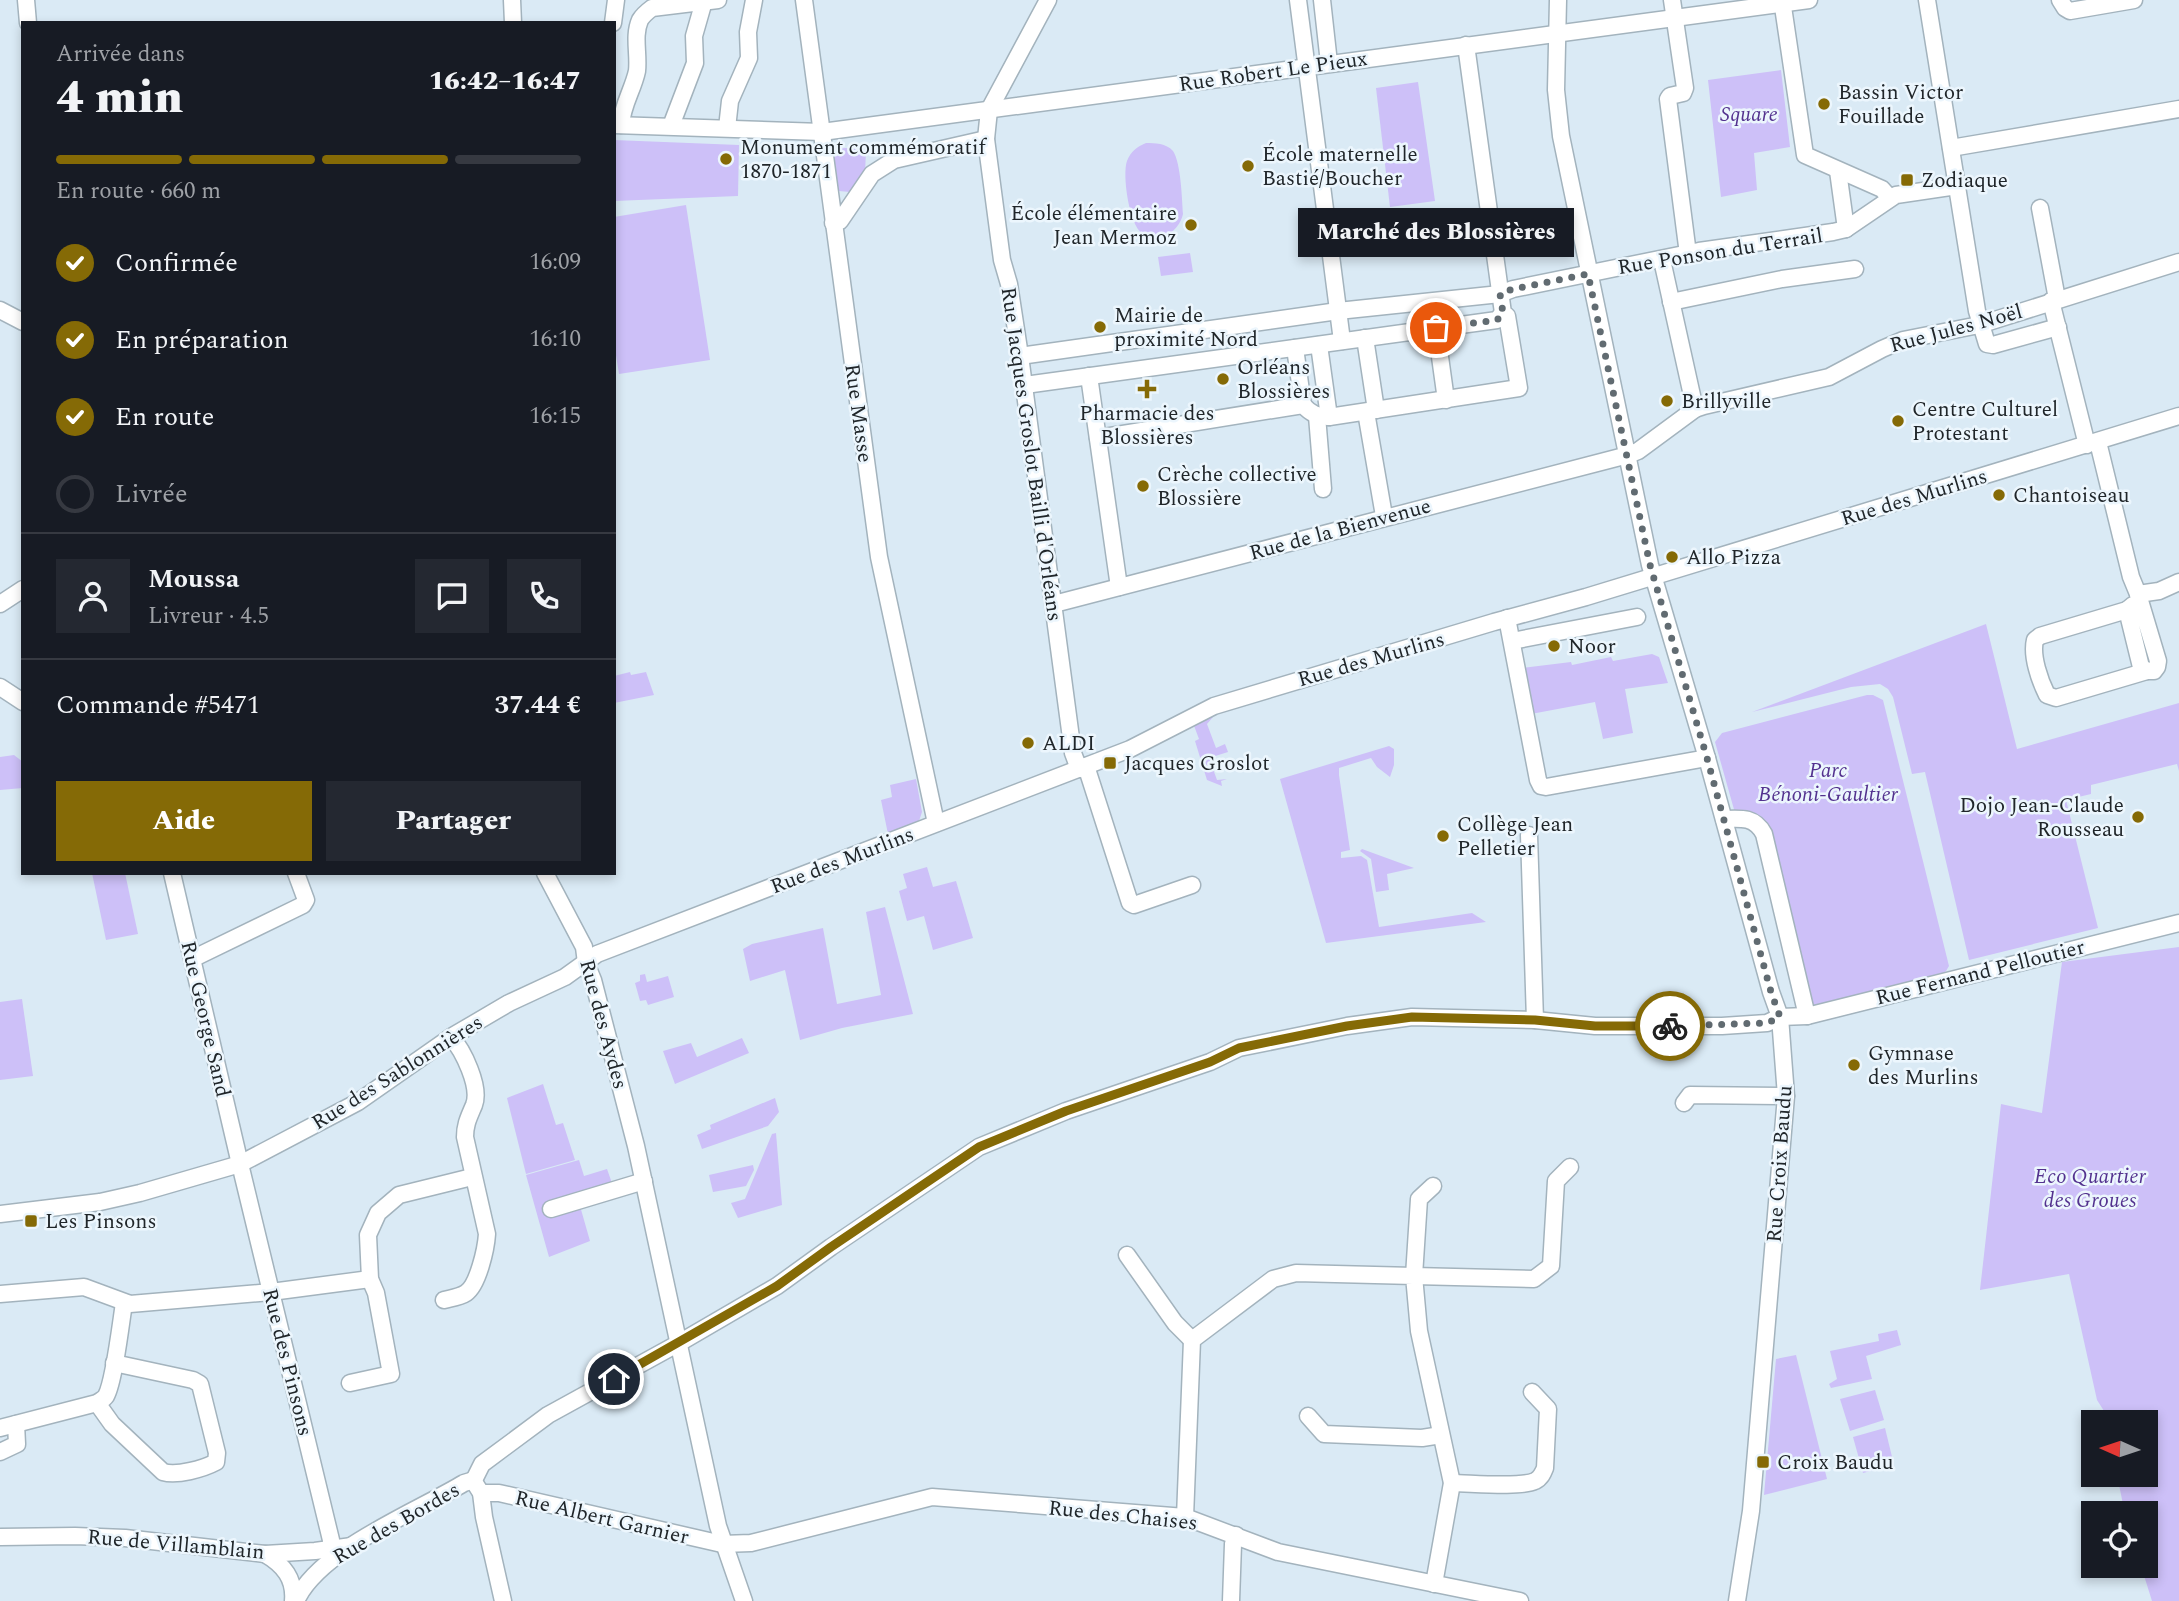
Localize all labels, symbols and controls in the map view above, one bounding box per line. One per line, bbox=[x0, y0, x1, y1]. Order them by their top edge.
text: Arrivée dans bbox=[56, 37, 185, 72]
street label: Rue Robert Le Pieux bbox=[1177, 43, 1370, 101]
text: 16:42–16:47 bbox=[429, 61, 581, 101]
text: 4 min bbox=[56, 63, 183, 133]
place label: Bassin Victor Fouillade bbox=[1838, 77, 1963, 133]
marker: Bassin Victor Fouillade bbox=[1816, 96, 1832, 112]
park label: Square bbox=[1720, 99, 1778, 131]
place label: Monument commémoratif 1870-1871 bbox=[740, 132, 988, 188]
place label: École maternelle Bastié/Boucher bbox=[1262, 139, 1418, 195]
marker: Monument commémoratif 1870-1871 bbox=[718, 151, 734, 167]
marker: École maternelle Bastié/Boucher bbox=[1240, 158, 1256, 174]
place label: Zodiaque bbox=[1921, 165, 2008, 197]
marker: Zodiaque bbox=[1899, 172, 1915, 188]
text: En route · 660 m bbox=[56, 174, 221, 209]
place label: École élémentaire Jean Mermoz bbox=[1011, 198, 1177, 254]
callout: Marché des Blossières bbox=[1298, 209, 1574, 258]
text: Marché des Blossières bbox=[1316, 215, 1556, 250]
marker: École élémentaire Jean Mermoz bbox=[1183, 217, 1199, 233]
street label: Rue Ponson du Terrail bbox=[1615, 220, 1825, 284]
text: Confirmée bbox=[115, 243, 238, 283]
icon: check bbox=[56, 244, 94, 282]
text: 16:09 bbox=[529, 245, 581, 280]
street label: Rue Jacques Groslot Bailli d'Orléans bbox=[992, 285, 1070, 623]
street label: Rue Jules Noël bbox=[1886, 296, 2026, 362]
pin bbox=[1406, 298, 1466, 358]
place label: Mairie de proximité Nord bbox=[1114, 300, 1258, 356]
icon: bag bbox=[1417, 309, 1455, 347]
marker: Mairie de proximité Nord bbox=[1092, 319, 1108, 335]
text: En préparation bbox=[115, 320, 289, 360]
icon: check bbox=[56, 321, 94, 359]
text: 16:10 bbox=[529, 322, 581, 357]
place label: Orléans Blossières bbox=[1237, 352, 1330, 408]
street label: Rue Masse bbox=[835, 362, 881, 465]
marker: Orléans Blossières bbox=[1215, 371, 1231, 387]
marker: Pharmacie des Blossières bbox=[1139, 381, 1155, 397]
place label: Brillyville bbox=[1681, 386, 1771, 418]
marker: Brillyville bbox=[1659, 393, 1675, 409]
place label: Centre Culturel Protestant bbox=[1912, 394, 2058, 450]
text: En route bbox=[115, 397, 214, 437]
icon: check bbox=[56, 398, 94, 436]
place label: Pharmacie des Blossières bbox=[1079, 398, 1215, 454]
text: 16:15 bbox=[529, 399, 581, 434]
marker: Centre Culturel Protestant bbox=[1890, 413, 1906, 429]
place label: Crèche collective Blossière bbox=[1157, 459, 1317, 515]
street label: Rue des Murlins bbox=[1837, 460, 1991, 535]
text: Livrée bbox=[115, 474, 188, 514]
marker: Crèche collective Blossière bbox=[1135, 478, 1151, 494]
place label: Chantoiseau bbox=[2013, 480, 2130, 512]
marker: Chantoiseau bbox=[1991, 487, 2007, 503]
street label: Rue de la Bienvenue bbox=[1246, 490, 1435, 570]
place label: Allo Pizza bbox=[1686, 542, 1782, 574]
marker: Allo Pizza bbox=[1664, 549, 1680, 565]
button: person bbox=[56, 559, 130, 633]
text: Moussa bbox=[148, 559, 239, 599]
button: chat bbox=[415, 559, 489, 633]
button: phone bbox=[507, 559, 581, 633]
text: Livreur · 4.5 bbox=[148, 599, 269, 634]
street label: Rue des Murlins bbox=[1294, 624, 1449, 696]
place label: Noor bbox=[1568, 631, 1616, 663]
marker: Noor bbox=[1546, 638, 1562, 654]
text: Commande #5471 bbox=[56, 685, 260, 725]
text: 37.44 € bbox=[495, 685, 581, 725]
place label: ALDI bbox=[1042, 728, 1095, 760]
marker: ALDI bbox=[1020, 735, 1036, 751]
place label: Jacques Groslot bbox=[1124, 748, 1270, 780]
marker: Jacques Groslot bbox=[1102, 755, 1118, 771]
park label: Parc Bénoni-Gaultier bbox=[1758, 755, 1899, 811]
button: Aide bbox=[56, 781, 312, 861]
button: Partager bbox=[326, 781, 581, 861]
place label: Dojo Jean-Claude Rousseau bbox=[1959, 790, 2124, 846]
place label: Collège Jean Pelletier bbox=[1457, 809, 1573, 865]
marker: Dojo Jean-Claude Rousseau bbox=[2130, 809, 2146, 825]
street label: Rue des Murlins bbox=[766, 819, 919, 903]
marker: Collège Jean Pelletier bbox=[1435, 828, 1451, 844]
street label: Rue Fernand Pelloutier bbox=[1872, 931, 2088, 1014]
street label: Rue George Sand bbox=[171, 938, 239, 1101]
street label: Rue des Aydes bbox=[570, 956, 636, 1093]
courier bbox=[1635, 991, 1705, 1061]
street label: Rue des Sablonnières bbox=[306, 1007, 490, 1139]
icon: bike bbox=[1651, 1007, 1689, 1045]
place label: Gymnase des Murlins bbox=[1868, 1038, 1979, 1094]
marker: Gymnase des Murlins bbox=[1846, 1057, 1862, 1073]
street label: Rue Croix Baudu bbox=[1759, 1084, 1801, 1244]
park label: Eco Quartier des Groues bbox=[2034, 1161, 2147, 1217]
place label: Les Pinsons bbox=[45, 1206, 157, 1238]
marker: Les Pinsons bbox=[23, 1213, 39, 1229]
street label: Rue des Pinsons bbox=[253, 1285, 321, 1439]
pin bbox=[584, 1349, 644, 1409]
icon: home bbox=[595, 1360, 633, 1398]
north arrow bbox=[2081, 1410, 2158, 1488]
map controls bbox=[2081, 1410, 2158, 1578]
place label: Croix Baudu bbox=[1777, 1447, 1894, 1479]
marker: Croix Baudu bbox=[1755, 1454, 1771, 1470]
street label: Rue des Bordes bbox=[327, 1475, 466, 1573]
street label: Rue Albert Garnier bbox=[512, 1482, 692, 1554]
street label: Rue des Chaises bbox=[1047, 1492, 1199, 1540]
button: locate bbox=[2081, 1501, 2158, 1578]
street label: Rue de Villamblain bbox=[86, 1521, 266, 1569]

